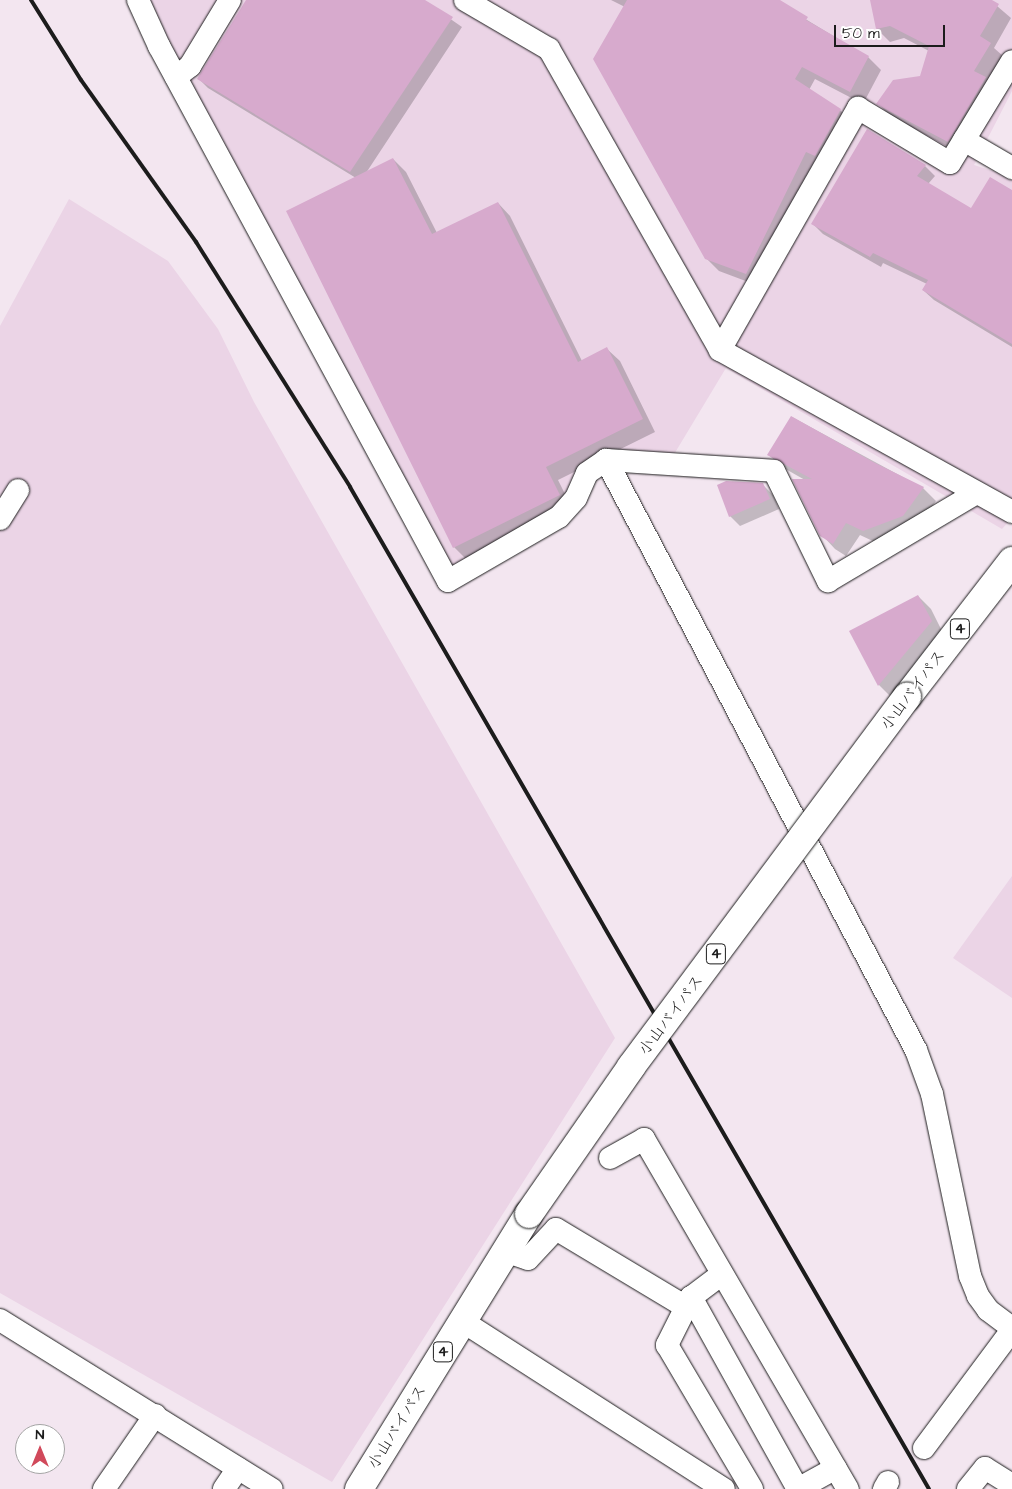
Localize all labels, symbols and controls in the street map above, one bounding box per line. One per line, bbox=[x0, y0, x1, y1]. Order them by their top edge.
scale bar bbox=[837, 15, 948, 47]
text: 50 m bbox=[842, 23, 880, 44]
road number: 4 bbox=[949, 616, 971, 642]
street label: 小山バイパス bbox=[876, 646, 950, 734]
road number: 4 bbox=[705, 942, 727, 966]
street label: 小山バイパス bbox=[634, 971, 708, 1059]
road number: 4 bbox=[432, 1340, 454, 1364]
street label: 小山バイパス bbox=[363, 1381, 431, 1473]
north arrow bbox=[15, 1424, 65, 1474]
text: N bbox=[36, 1425, 44, 1445]

